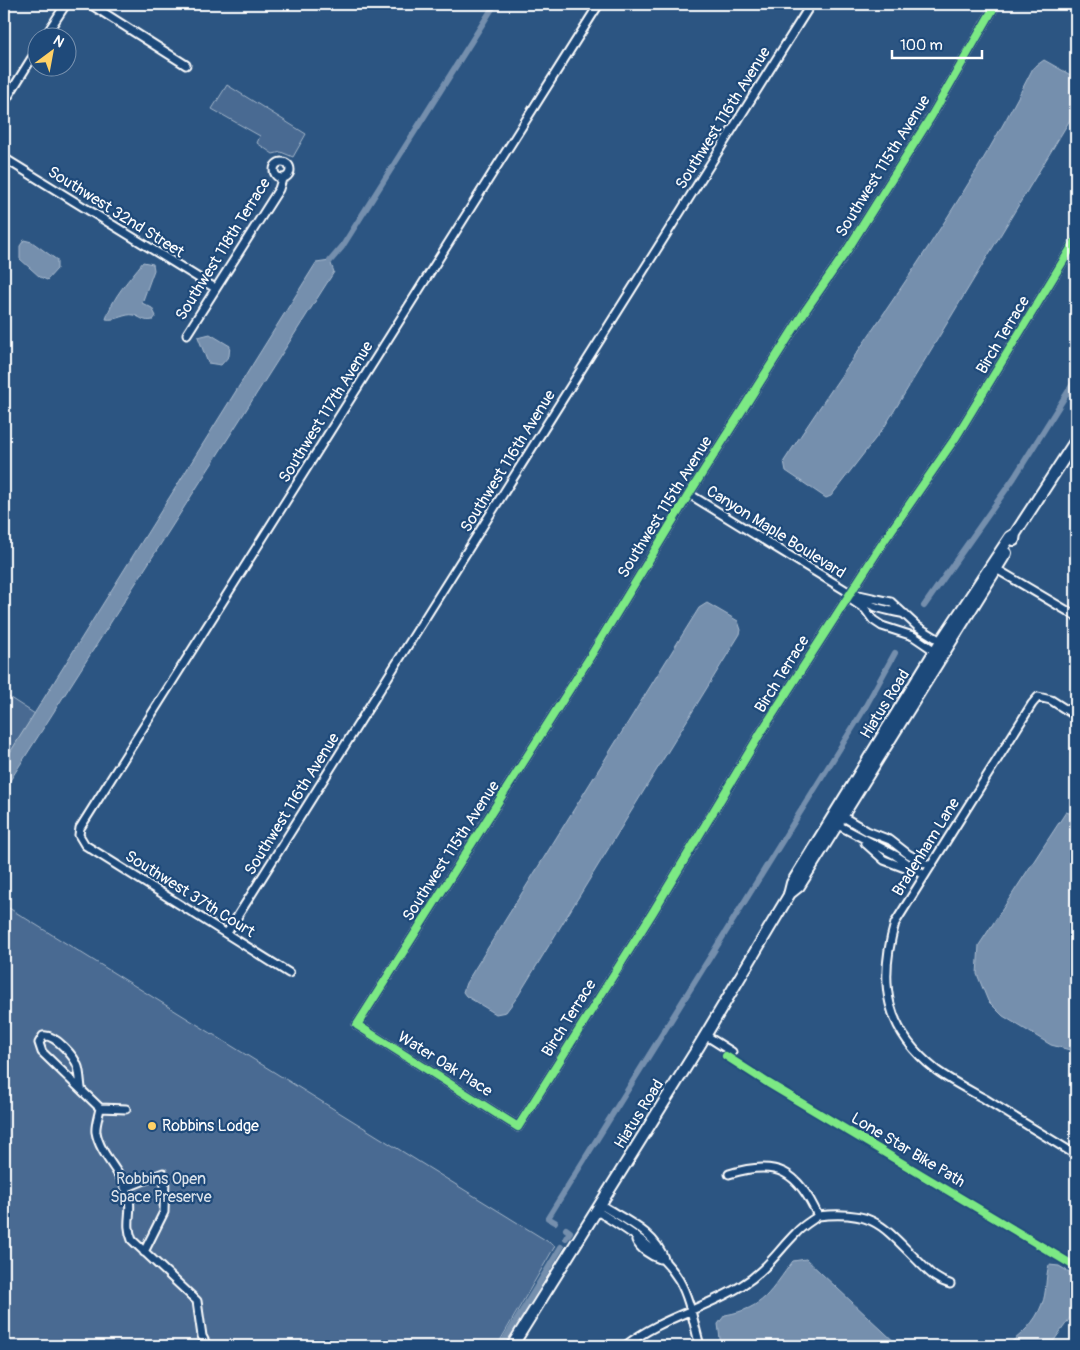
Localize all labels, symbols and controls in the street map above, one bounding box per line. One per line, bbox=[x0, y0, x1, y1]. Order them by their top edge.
north arrow bbox=[28, 28, 78, 78]
scale bar bbox=[892, 28, 982, 60]
text: N bbox=[50, 32, 67, 51]
text: 100 m bbox=[900, 36, 943, 55]
street label: Southwest 116th Avenue bbox=[671, 43, 775, 193]
street label: Southwest 115th Avenue bbox=[831, 91, 935, 241]
street label: Southwest 32nd Street bbox=[44, 162, 188, 262]
street label: Southwest 118th Terrace bbox=[171, 174, 275, 324]
street label: Birch Terrace bbox=[972, 292, 1034, 378]
street label: Southwest 117th Avenue bbox=[274, 337, 378, 487]
street label: Southwest 116th Avenue bbox=[456, 386, 560, 536]
street label: Southwest 115th Avenue bbox=[613, 432, 717, 582]
street label: Canyon Maple Boulevard bbox=[703, 481, 849, 583]
street label: Birch Terrace bbox=[750, 632, 814, 716]
street label: Hiatus Road bbox=[856, 666, 914, 742]
street label: Southwest 116th Avenue bbox=[240, 729, 344, 879]
street label: Southwest 115th Avenue bbox=[398, 777, 504, 925]
street label: Bradenham Lane bbox=[888, 794, 964, 900]
street label: Southwest 37th Court bbox=[121, 846, 259, 942]
street label: Birch Terrace bbox=[537, 976, 601, 1060]
street label: Water Oak Place bbox=[394, 1027, 496, 1101]
street label: Hiatus Road bbox=[610, 1076, 668, 1152]
street label: Lone Star Bike Path bbox=[847, 1108, 969, 1192]
place label: Robbins Lodge bbox=[162, 1116, 259, 1136]
marker: Robbins Lodge bbox=[146, 1120, 158, 1132]
park label: Robbins Open Space Preserve bbox=[110, 1169, 212, 1207]

